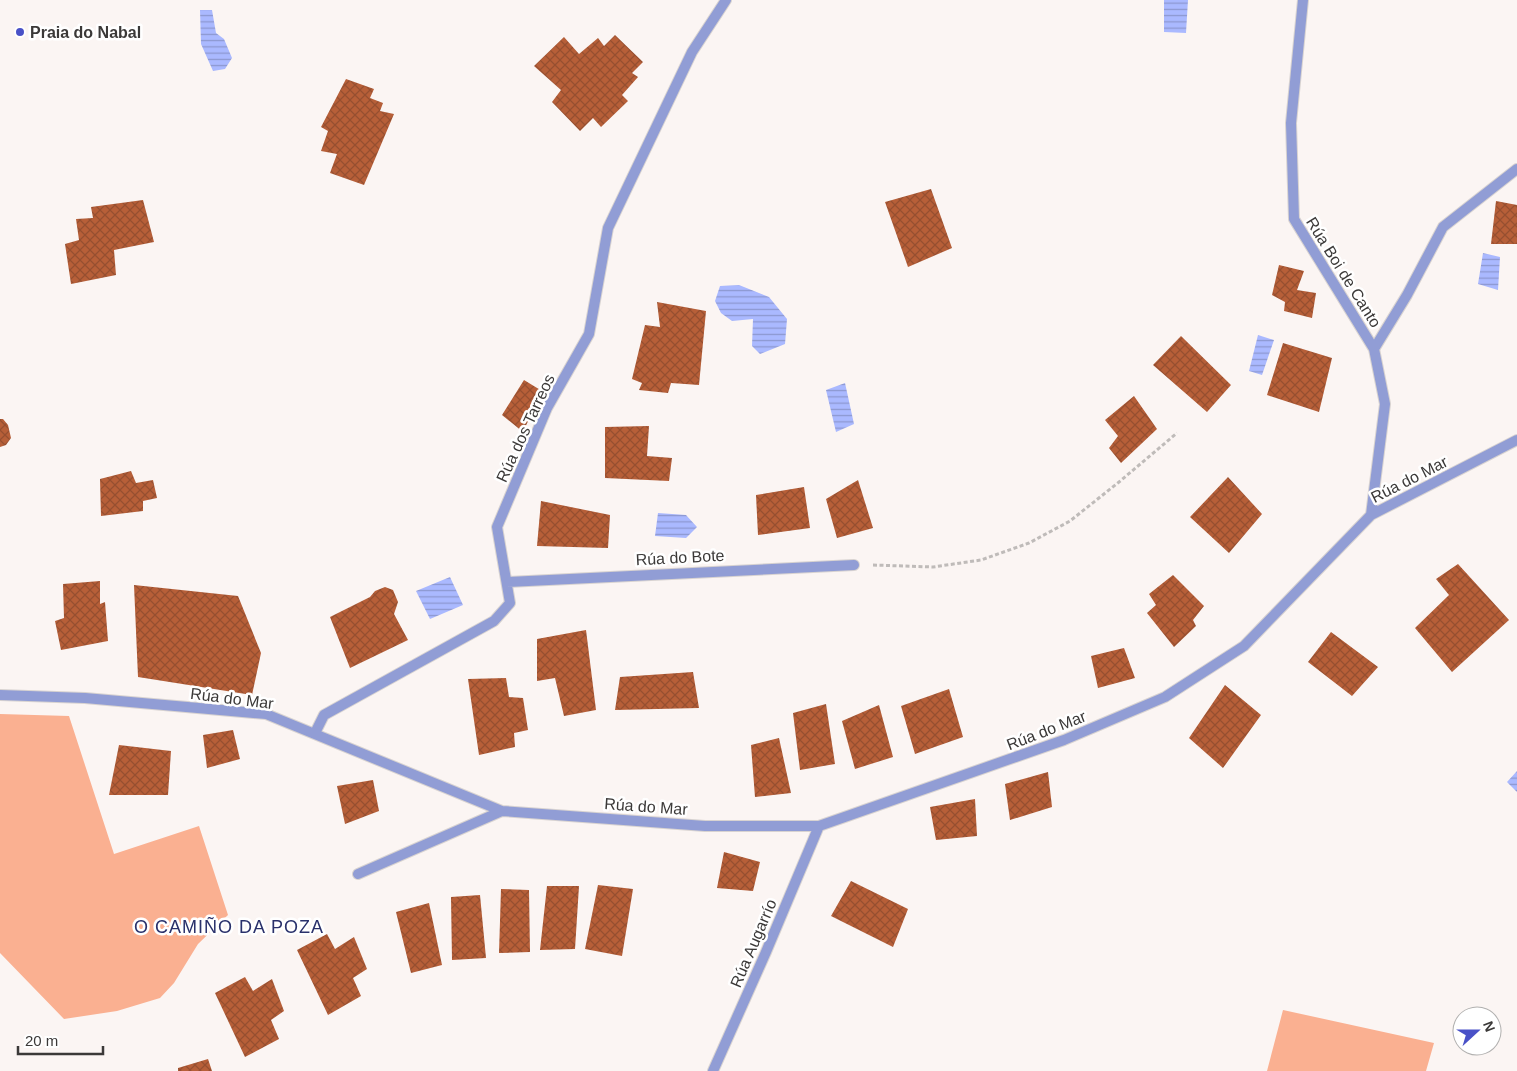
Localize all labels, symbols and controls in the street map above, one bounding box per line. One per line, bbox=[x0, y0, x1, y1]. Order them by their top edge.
place label: Praia do Nabal bbox=[30, 24, 141, 41]
marker: Praia do Nabal bbox=[14, 26, 26, 38]
street label: Rúa Boi de Canto bbox=[1303, 214, 1384, 330]
street label: Rúa dos Tarreos bbox=[493, 372, 558, 485]
street label: Rúa do Mar bbox=[1368, 453, 1451, 506]
street label: Rúa do Bote bbox=[635, 547, 725, 568]
street label: Rúa do Mar bbox=[189, 685, 275, 712]
street label: Rúa do Mar bbox=[1004, 707, 1089, 753]
street label: Rúa do Mar bbox=[604, 795, 689, 818]
street label: Rúa Augarrío bbox=[727, 896, 780, 990]
district label: O CAMIÑO DA POZA bbox=[134, 916, 324, 937]
north arrow bbox=[1452, 1006, 1502, 1056]
text: N bbox=[1480, 1019, 1498, 1034]
scale bar bbox=[18, 1024, 102, 1056]
text: 20 m bbox=[25, 1032, 58, 1049]

